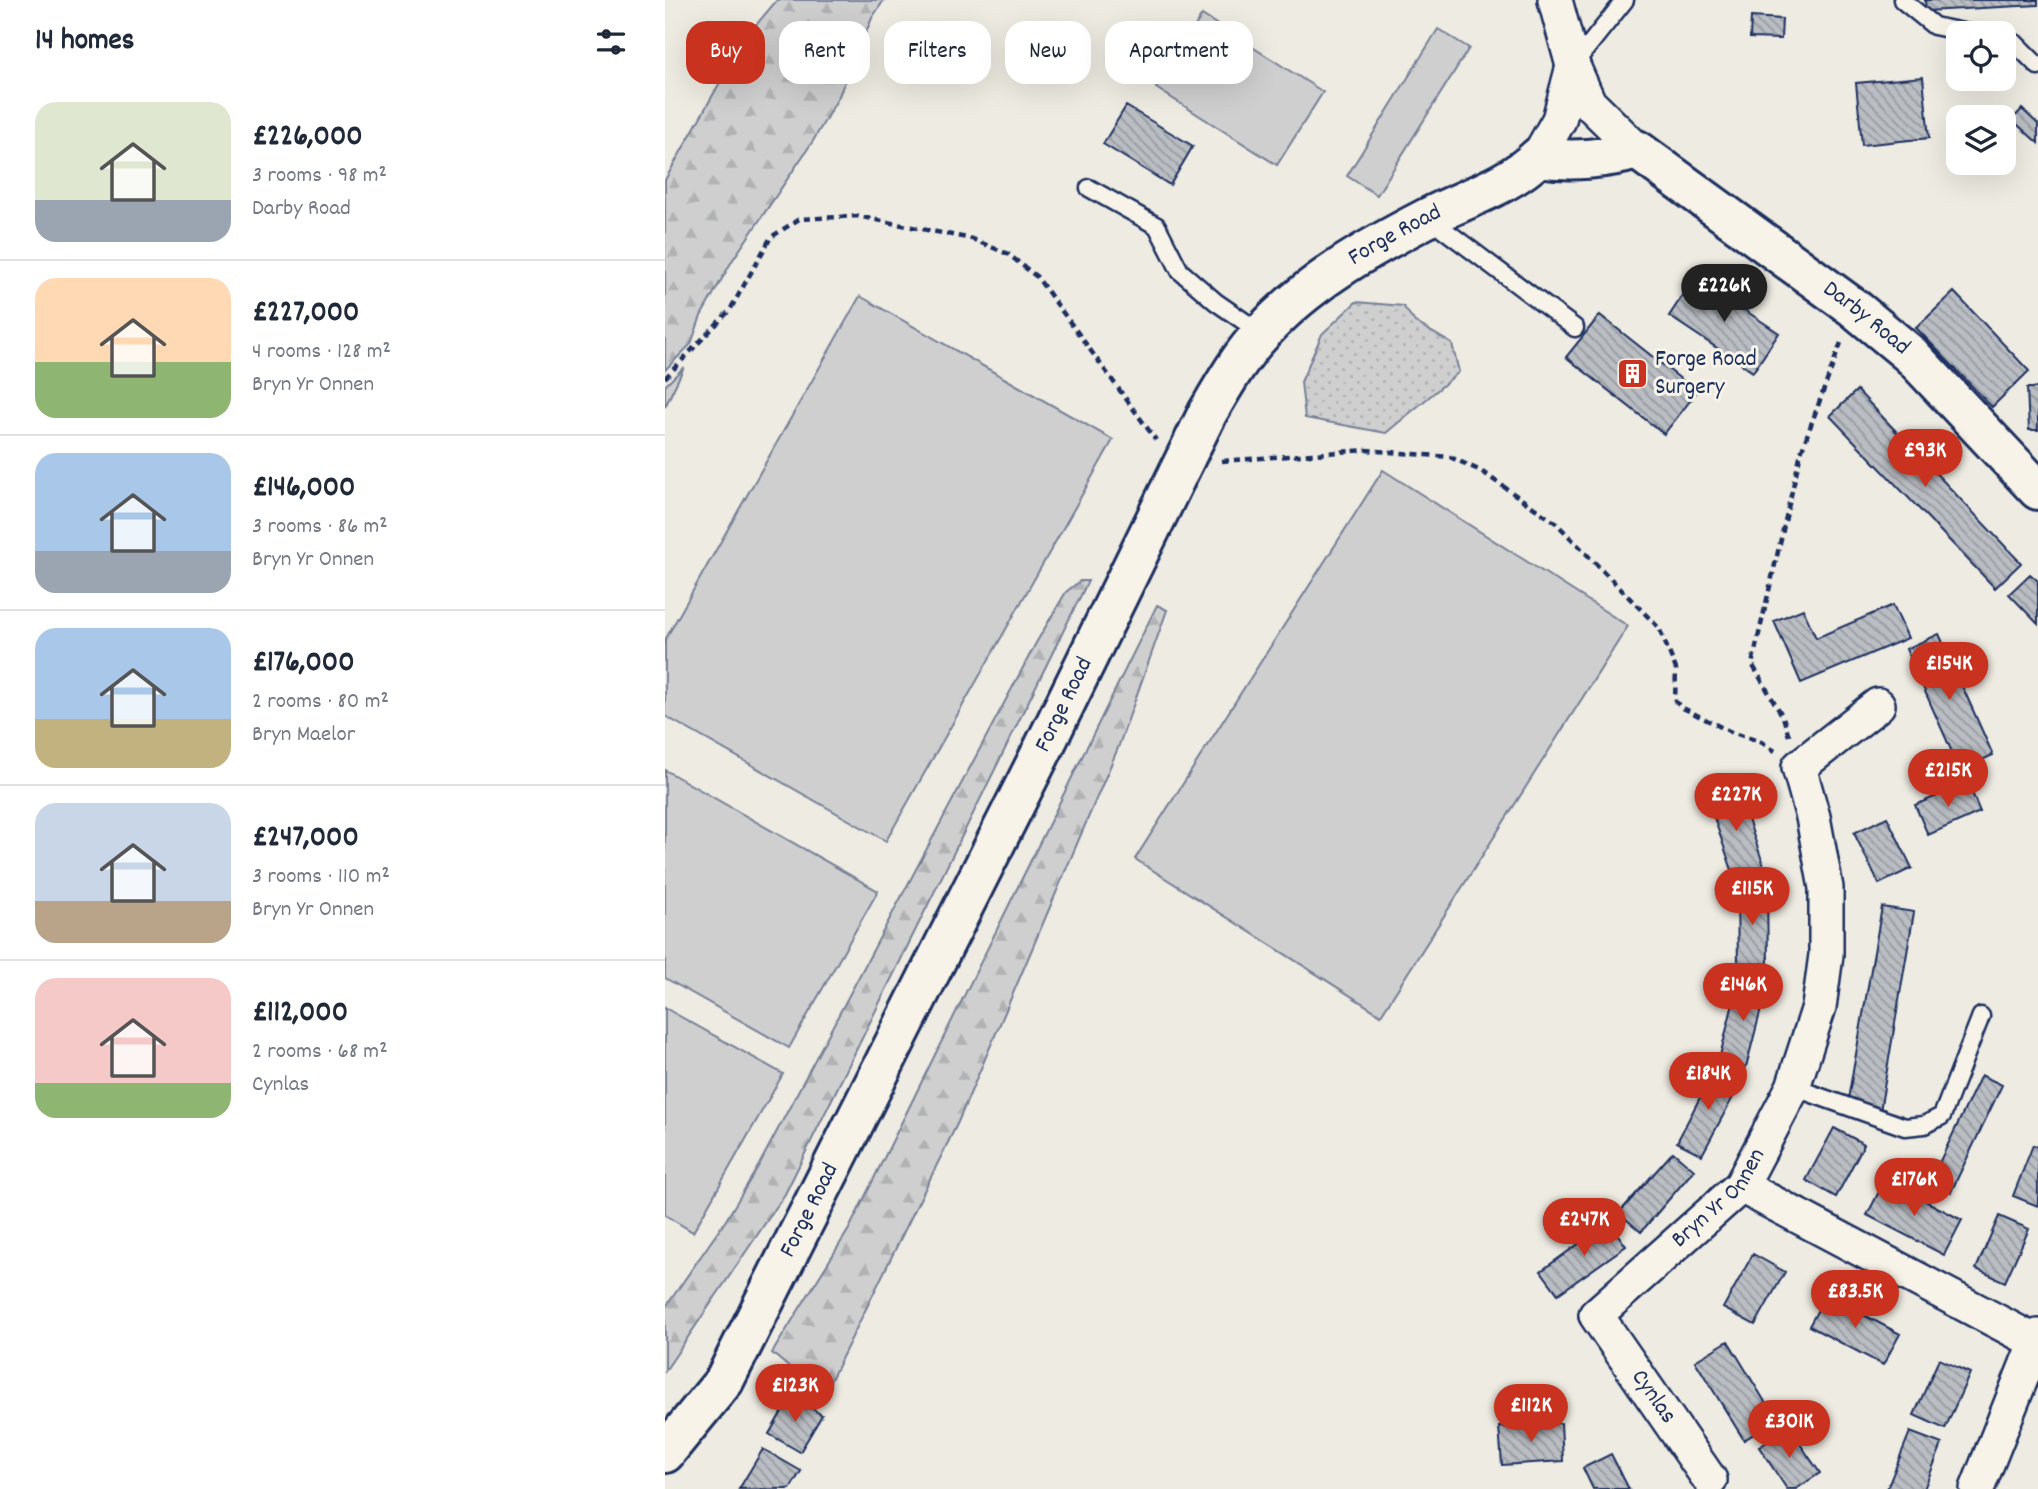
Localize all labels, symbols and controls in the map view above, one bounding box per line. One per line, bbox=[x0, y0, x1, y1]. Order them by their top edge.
text: 14 homes bbox=[35, 21, 134, 64]
chip: Buy bbox=[686, 21, 765, 84]
chip: Rent bbox=[779, 21, 870, 84]
chip: Filters bbox=[884, 21, 991, 84]
chip: New bbox=[1005, 21, 1091, 84]
chip: Apartment bbox=[1105, 21, 1253, 84]
map controls bbox=[1946, 21, 2016, 175]
button: locate bbox=[1946, 21, 2016, 91]
icon: filters bbox=[592, 23, 630, 61]
button: layers bbox=[1946, 105, 2016, 175]
text: £226,000 bbox=[252, 117, 363, 160]
icon: home bbox=[91, 130, 175, 214]
text: 3 rooms · 98 m² bbox=[252, 160, 387, 193]
text: Darby Road bbox=[252, 193, 351, 226]
street label: Forge Road bbox=[1342, 196, 1447, 275]
pin: £226K bbox=[1675, 264, 1773, 324]
text: £226K bbox=[1697, 270, 1751, 303]
street label: Darby Road bbox=[1815, 273, 1917, 364]
text: £227,000 bbox=[252, 293, 359, 336]
icon: home bbox=[91, 306, 175, 390]
text: 4 rooms · 128 m² bbox=[252, 336, 391, 369]
place label: Forge Road Surgery bbox=[1655, 343, 1757, 405]
building icon: Forge Road Surgery bbox=[1615, 357, 1649, 391]
text: Bryn Yr Onnen bbox=[252, 369, 374, 402]
pin: £93K bbox=[1884, 430, 1966, 489]
text: £93K bbox=[1904, 435, 1946, 468]
text: £146,000 bbox=[252, 468, 355, 511]
icon: home bbox=[91, 481, 175, 565]
text: 3 rooms · 86 m² bbox=[252, 511, 388, 544]
text: Bryn Yr Onnen bbox=[252, 544, 374, 577]
pin: £154K bbox=[1900, 642, 1998, 702]
text: £176,000 bbox=[252, 643, 355, 686]
text: £154K bbox=[1925, 648, 1973, 681]
street label: Forge Road bbox=[1027, 652, 1102, 758]
icon: home bbox=[91, 656, 175, 740]
text: 2 rooms · 80 m² bbox=[252, 686, 389, 719]
text: Bryn Maelor bbox=[252, 719, 355, 752]
pin: £215K bbox=[1899, 750, 1997, 809]
text: £215K bbox=[1924, 755, 1972, 788]
pin: £227K bbox=[1687, 774, 1785, 833]
text: £227K bbox=[1710, 779, 1762, 812]
text: £247,000 bbox=[252, 818, 359, 861]
icon: home bbox=[91, 831, 175, 915]
text: 3 rooms · 110 m² bbox=[252, 861, 390, 894]
pin: £115K bbox=[1703, 867, 1801, 927]
text: £115K bbox=[1731, 873, 1773, 906]
text: Bryn Yr Onnen bbox=[252, 894, 374, 927]
pin: £146K bbox=[1694, 964, 1792, 1023]
text: £146K bbox=[1719, 969, 1767, 1002]
text: £112,000 bbox=[252, 993, 348, 1036]
icon: home bbox=[91, 1006, 175, 1090]
text: 2 rooms · 68 m² bbox=[252, 1036, 388, 1069]
pin: £184K bbox=[1659, 1052, 1757, 1112]
text: £184K bbox=[1685, 1058, 1731, 1091]
text: Cynlas bbox=[252, 1069, 309, 1102]
street label: Bryn Yr Onnen bbox=[1664, 1143, 1775, 1257]
street label: Forge Road bbox=[772, 1157, 848, 1264]
pin: £176K bbox=[1865, 1158, 1963, 1218]
text: £176K bbox=[1890, 1164, 1938, 1197]
pin: £247K bbox=[1535, 1198, 1633, 1258]
text: £247K bbox=[1559, 1204, 1609, 1237]
pin: £83.5K bbox=[1798, 1270, 1912, 1330]
text: £83.5K bbox=[1827, 1276, 1883, 1309]
street label: Cynlas bbox=[1622, 1363, 1684, 1431]
pin: £123K bbox=[746, 1364, 844, 1424]
text: £123K bbox=[771, 1370, 819, 1403]
pin: £112K bbox=[1482, 1384, 1580, 1444]
text: £112K bbox=[1510, 1390, 1552, 1423]
pin: £301K bbox=[1740, 1400, 1838, 1460]
text: £301K bbox=[1764, 1406, 1814, 1439]

